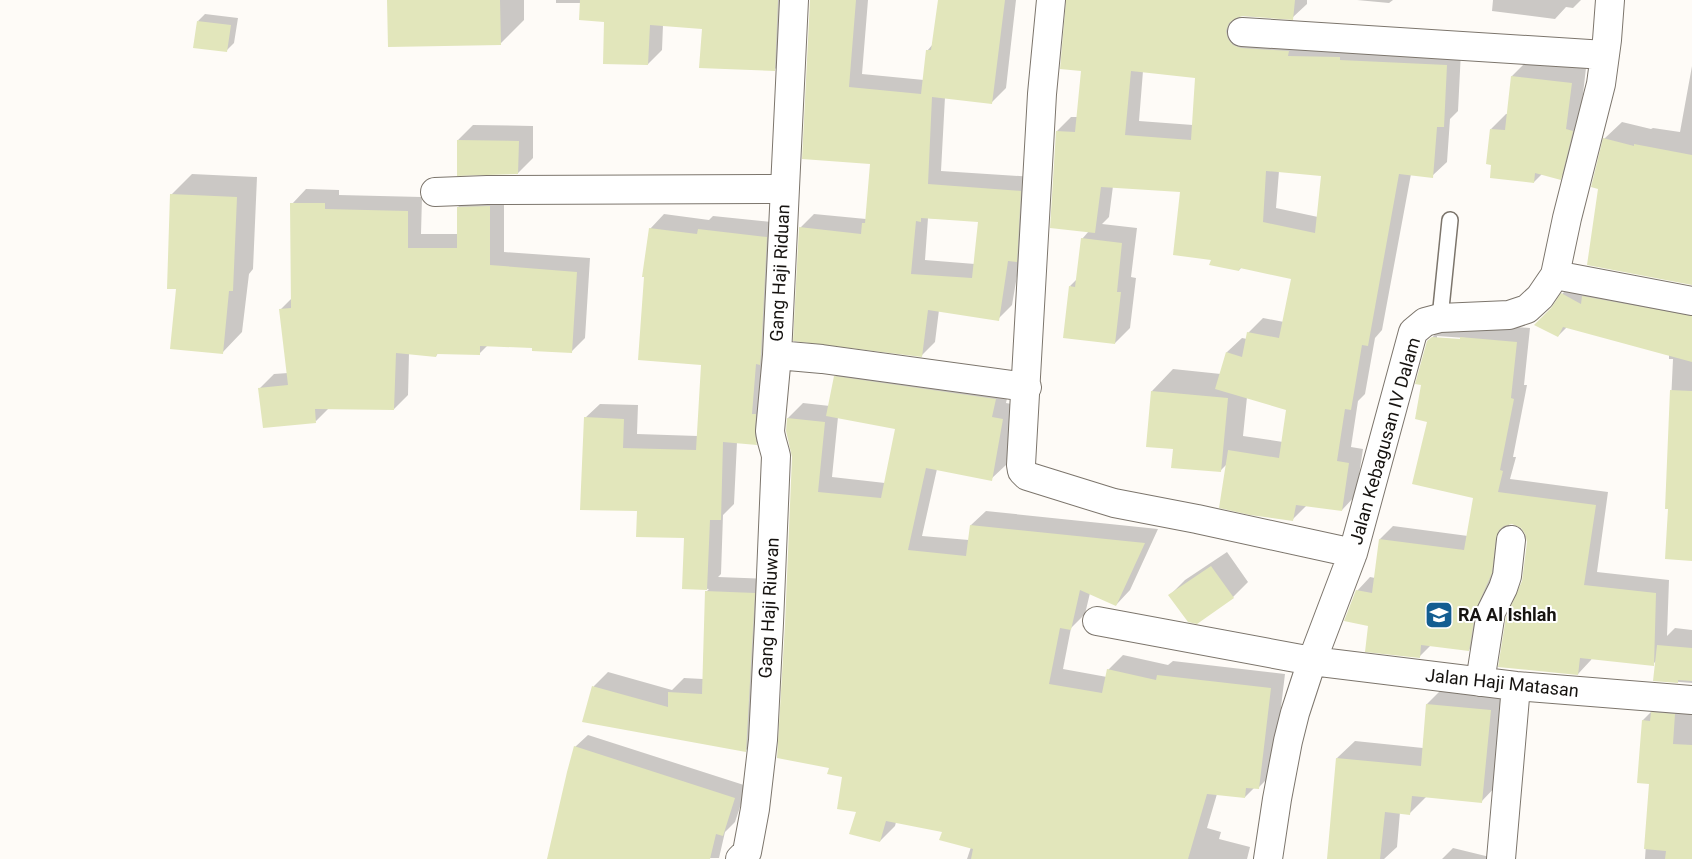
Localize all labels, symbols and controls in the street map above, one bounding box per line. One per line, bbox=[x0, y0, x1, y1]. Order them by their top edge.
street label: Gang Haji Riduan bbox=[765, 204, 794, 342]
street label: Jalan Kebagusan IV Dalam bbox=[1345, 335, 1424, 547]
street label: Gang Haji Riuwan bbox=[754, 537, 783, 679]
school or university icon: RA Al Ishlah bbox=[1424, 600, 1454, 630]
place label: RA Al Ishlah bbox=[1458, 604, 1557, 625]
street label: Jalan Haji Matasan bbox=[1424, 664, 1580, 701]

